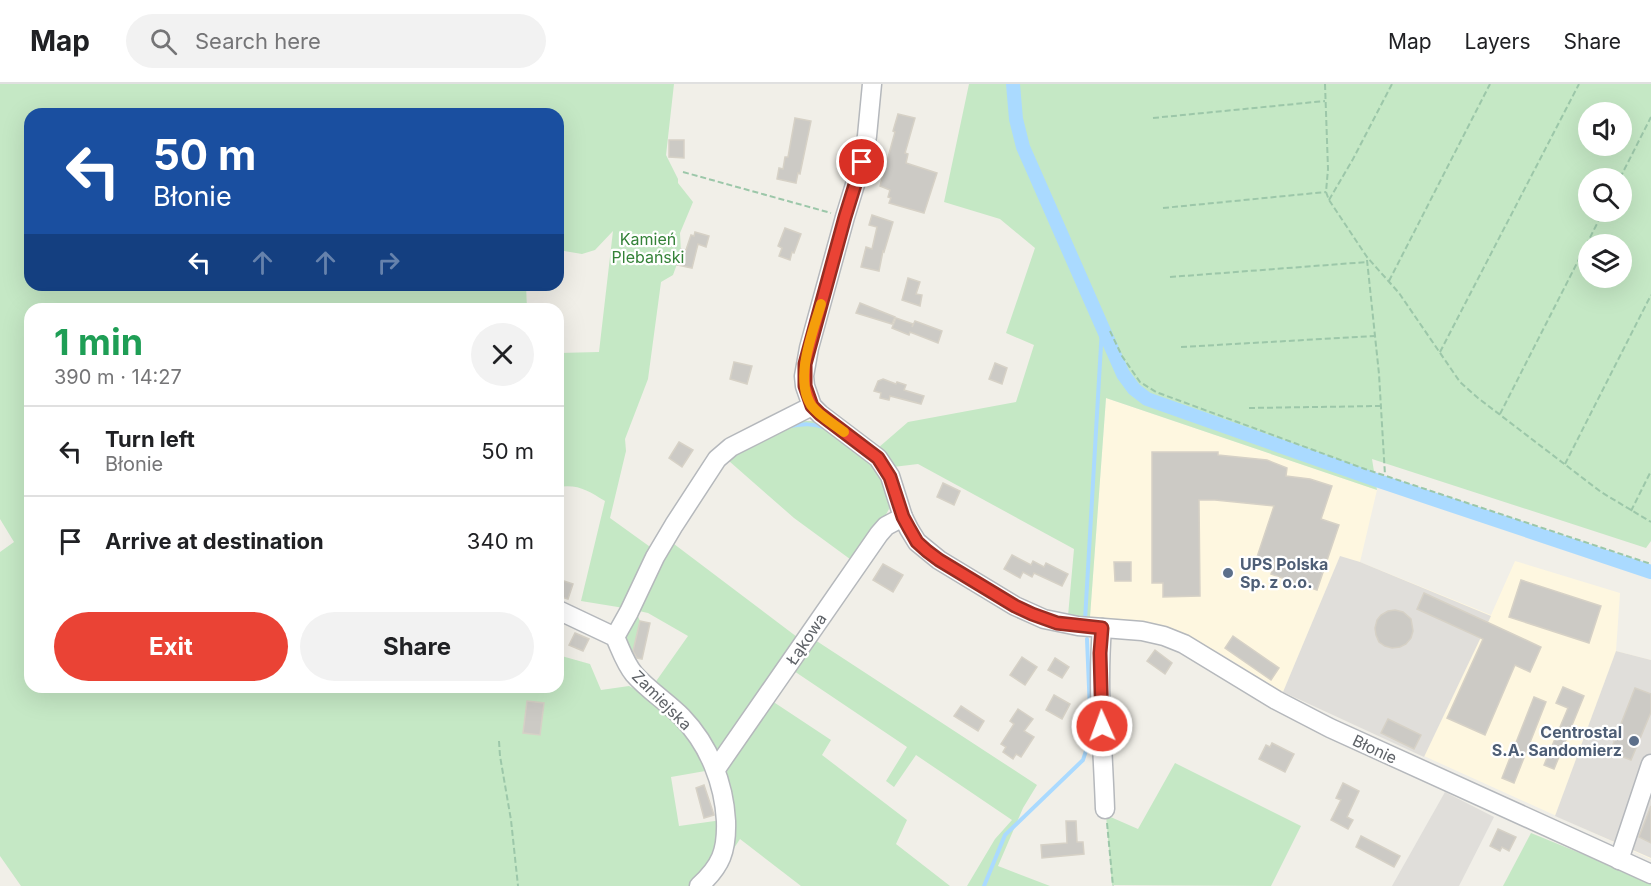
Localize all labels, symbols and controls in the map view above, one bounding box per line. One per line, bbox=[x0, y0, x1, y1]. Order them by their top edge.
search box bbox=[126, 14, 546, 68]
text: Map bbox=[30, 24, 90, 58]
icon: search bbox=[147, 25, 180, 58]
text: Search here bbox=[195, 28, 321, 54]
text: Map bbox=[1388, 29, 1432, 54]
text: Layers bbox=[1465, 29, 1531, 54]
text: Share bbox=[1564, 29, 1621, 54]
map controls bbox=[1578, 102, 1632, 288]
button: sound bbox=[1578, 102, 1632, 156]
text: 50 m bbox=[153, 129, 256, 180]
icon: left bbox=[54, 132, 132, 210]
pin bbox=[836, 136, 887, 187]
icon: arrive bbox=[845, 145, 878, 178]
button: search bbox=[1578, 168, 1632, 222]
text: Błonie bbox=[153, 180, 232, 213]
park label: Kamień Plebański bbox=[612, 229, 684, 267]
button: layers bbox=[1578, 234, 1632, 288]
icon: left bbox=[183, 246, 216, 279]
icon: ahead bbox=[246, 246, 279, 279]
icon: ahead bbox=[309, 246, 342, 279]
icon: right bbox=[372, 246, 405, 279]
text: 1 min bbox=[54, 320, 143, 364]
button: close bbox=[471, 323, 534, 386]
text: 390 m · 14:27 bbox=[54, 365, 182, 389]
text: Turn left bbox=[105, 426, 195, 452]
icon: left bbox=[54, 435, 87, 468]
text: 50 m bbox=[481, 438, 534, 464]
text: Błonie bbox=[105, 452, 163, 476]
icon: arrive bbox=[54, 525, 87, 558]
text: Arrive at destination bbox=[105, 528, 324, 554]
text: 340 m bbox=[467, 528, 534, 554]
place label: UPS Polska Sp. z o.o. bbox=[1240, 554, 1328, 592]
marker: UPS Polska Sp. z o.o. bbox=[1221, 566, 1235, 580]
street label: Łąkowa bbox=[781, 609, 831, 669]
button: Exit bbox=[54, 612, 288, 681]
button: Share bbox=[300, 612, 534, 681]
street label: Zamiejska bbox=[628, 666, 696, 734]
position arrow bbox=[1070, 694, 1134, 758]
place label: Centrostal S.A. Sandomierz bbox=[1492, 722, 1622, 760]
street label: Błonie bbox=[1350, 730, 1400, 768]
marker: Centrostal S.A. Sandomierz bbox=[1627, 734, 1641, 748]

